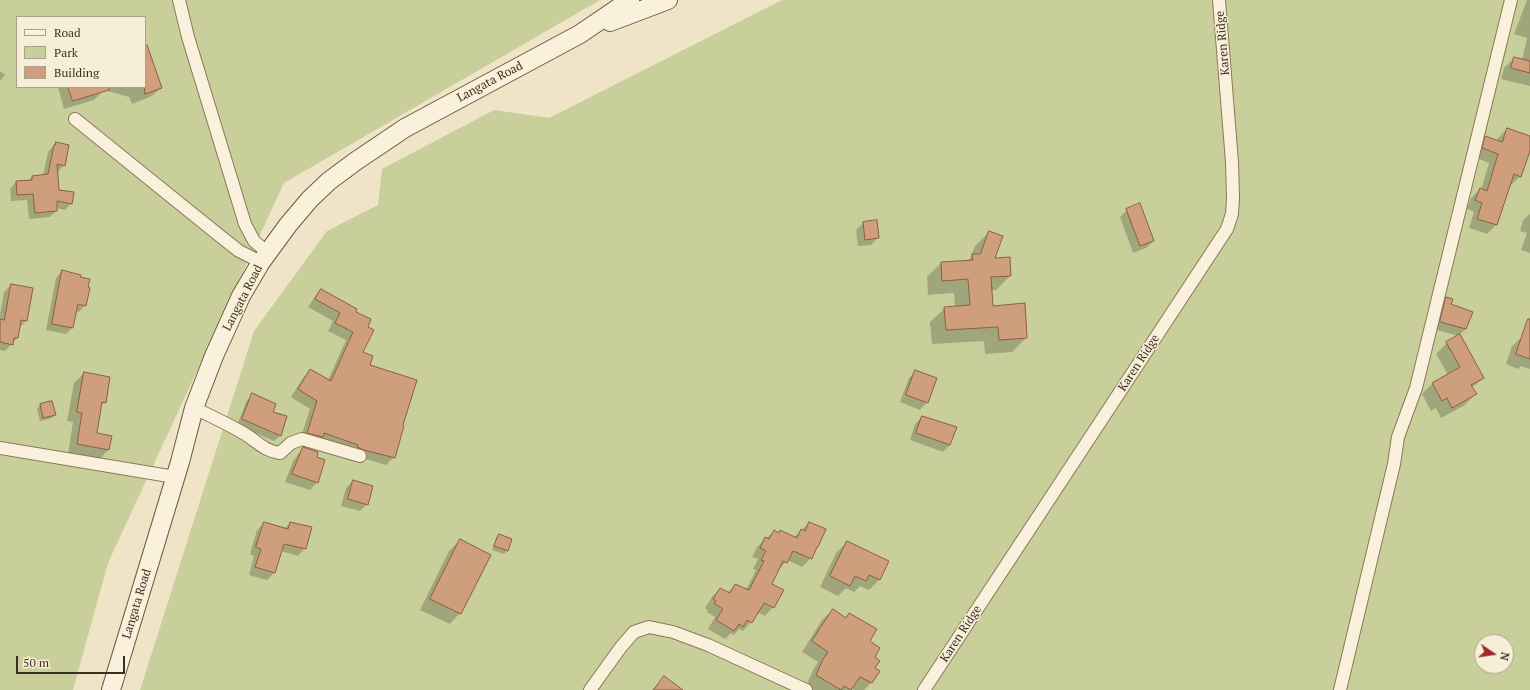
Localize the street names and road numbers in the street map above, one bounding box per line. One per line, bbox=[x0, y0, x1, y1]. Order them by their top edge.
street label: Karen Ridge bbox=[1213, 10, 1233, 76]
street label: Langata Road bbox=[455, 59, 525, 105]
street label: Langata Road bbox=[220, 263, 266, 333]
street label: Karen Ridge bbox=[1115, 332, 1163, 394]
street label: Langata Road bbox=[120, 567, 154, 641]
street label: Karen Ridge bbox=[937, 603, 985, 665]

